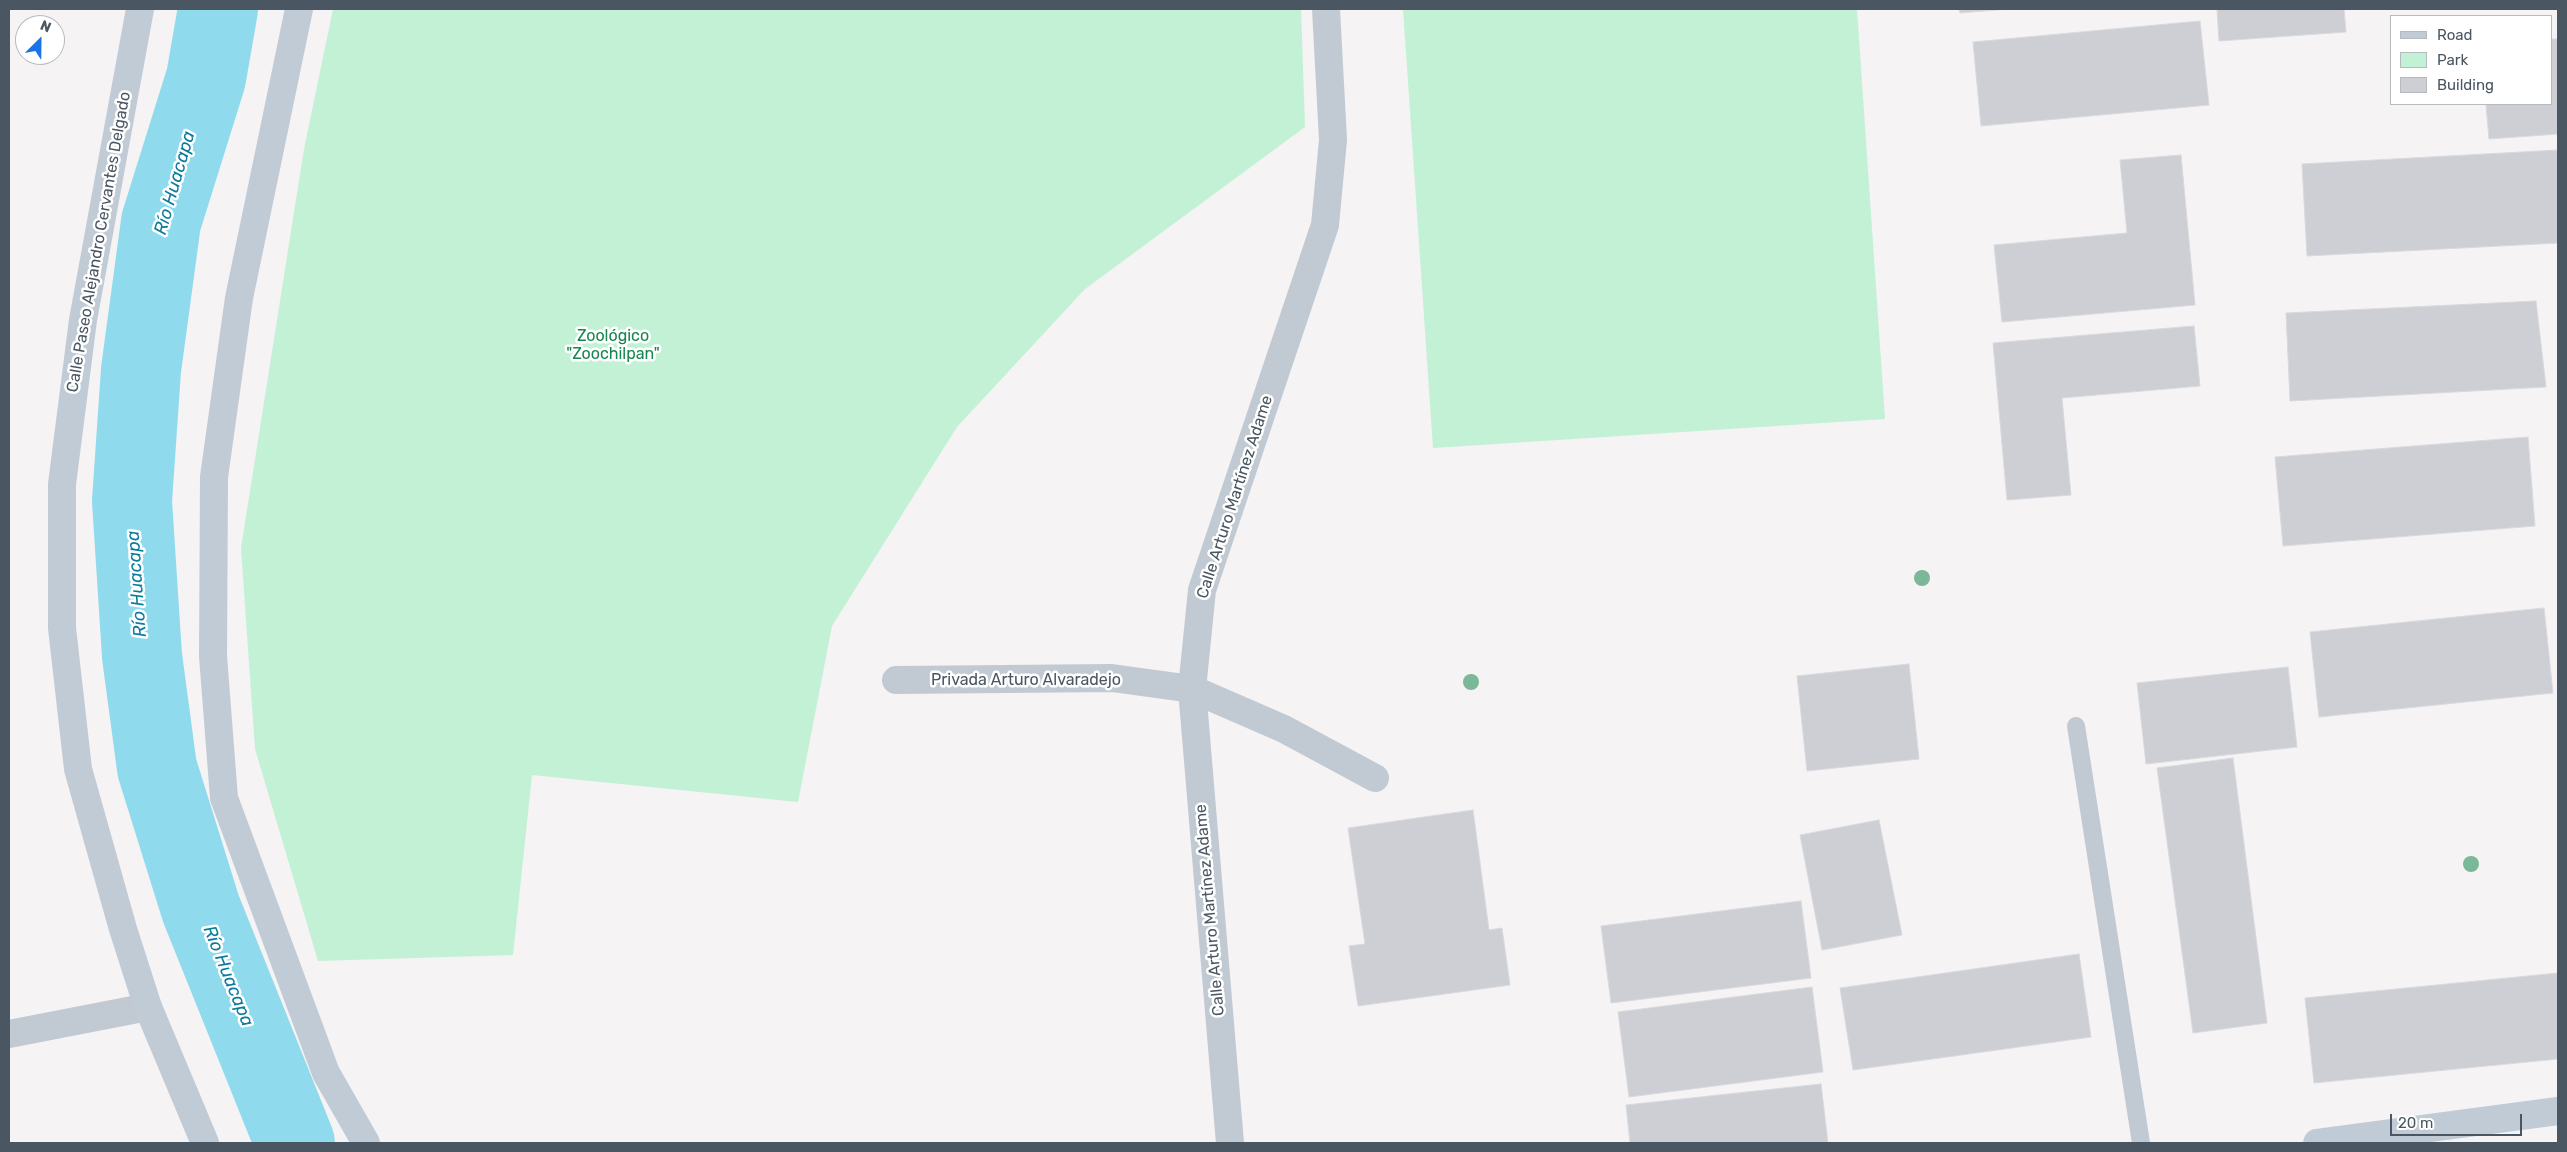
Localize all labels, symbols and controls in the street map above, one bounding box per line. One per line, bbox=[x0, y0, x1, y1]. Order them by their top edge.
north arrow bbox=[15, 15, 65, 65]
legend bbox=[2390, 15, 2552, 105]
text: N bbox=[38, 17, 54, 36]
text: Road bbox=[2437, 26, 2473, 44]
text: Park bbox=[2437, 51, 2468, 69]
text: Building bbox=[2437, 76, 2494, 94]
street label: Calle Paseo Alejandro Cervantes Delgado bbox=[63, 90, 135, 394]
water label: Río Huacapa bbox=[150, 129, 200, 237]
park label: Zoológico "Zoochilpan" bbox=[566, 326, 660, 364]
street label: Calle Arturo Martínez Adame bbox=[1193, 393, 1277, 601]
water label: Río Huacapa bbox=[122, 530, 152, 638]
street label: Privada Arturo Alvaradejo bbox=[931, 670, 1121, 690]
street label: Calle Arturo Martínez Adame bbox=[1191, 803, 1229, 1017]
water label: Río Huacapa bbox=[198, 922, 258, 1030]
scale bar bbox=[2392, 1104, 2524, 1136]
text: 20 m bbox=[2398, 1114, 2433, 1132]

